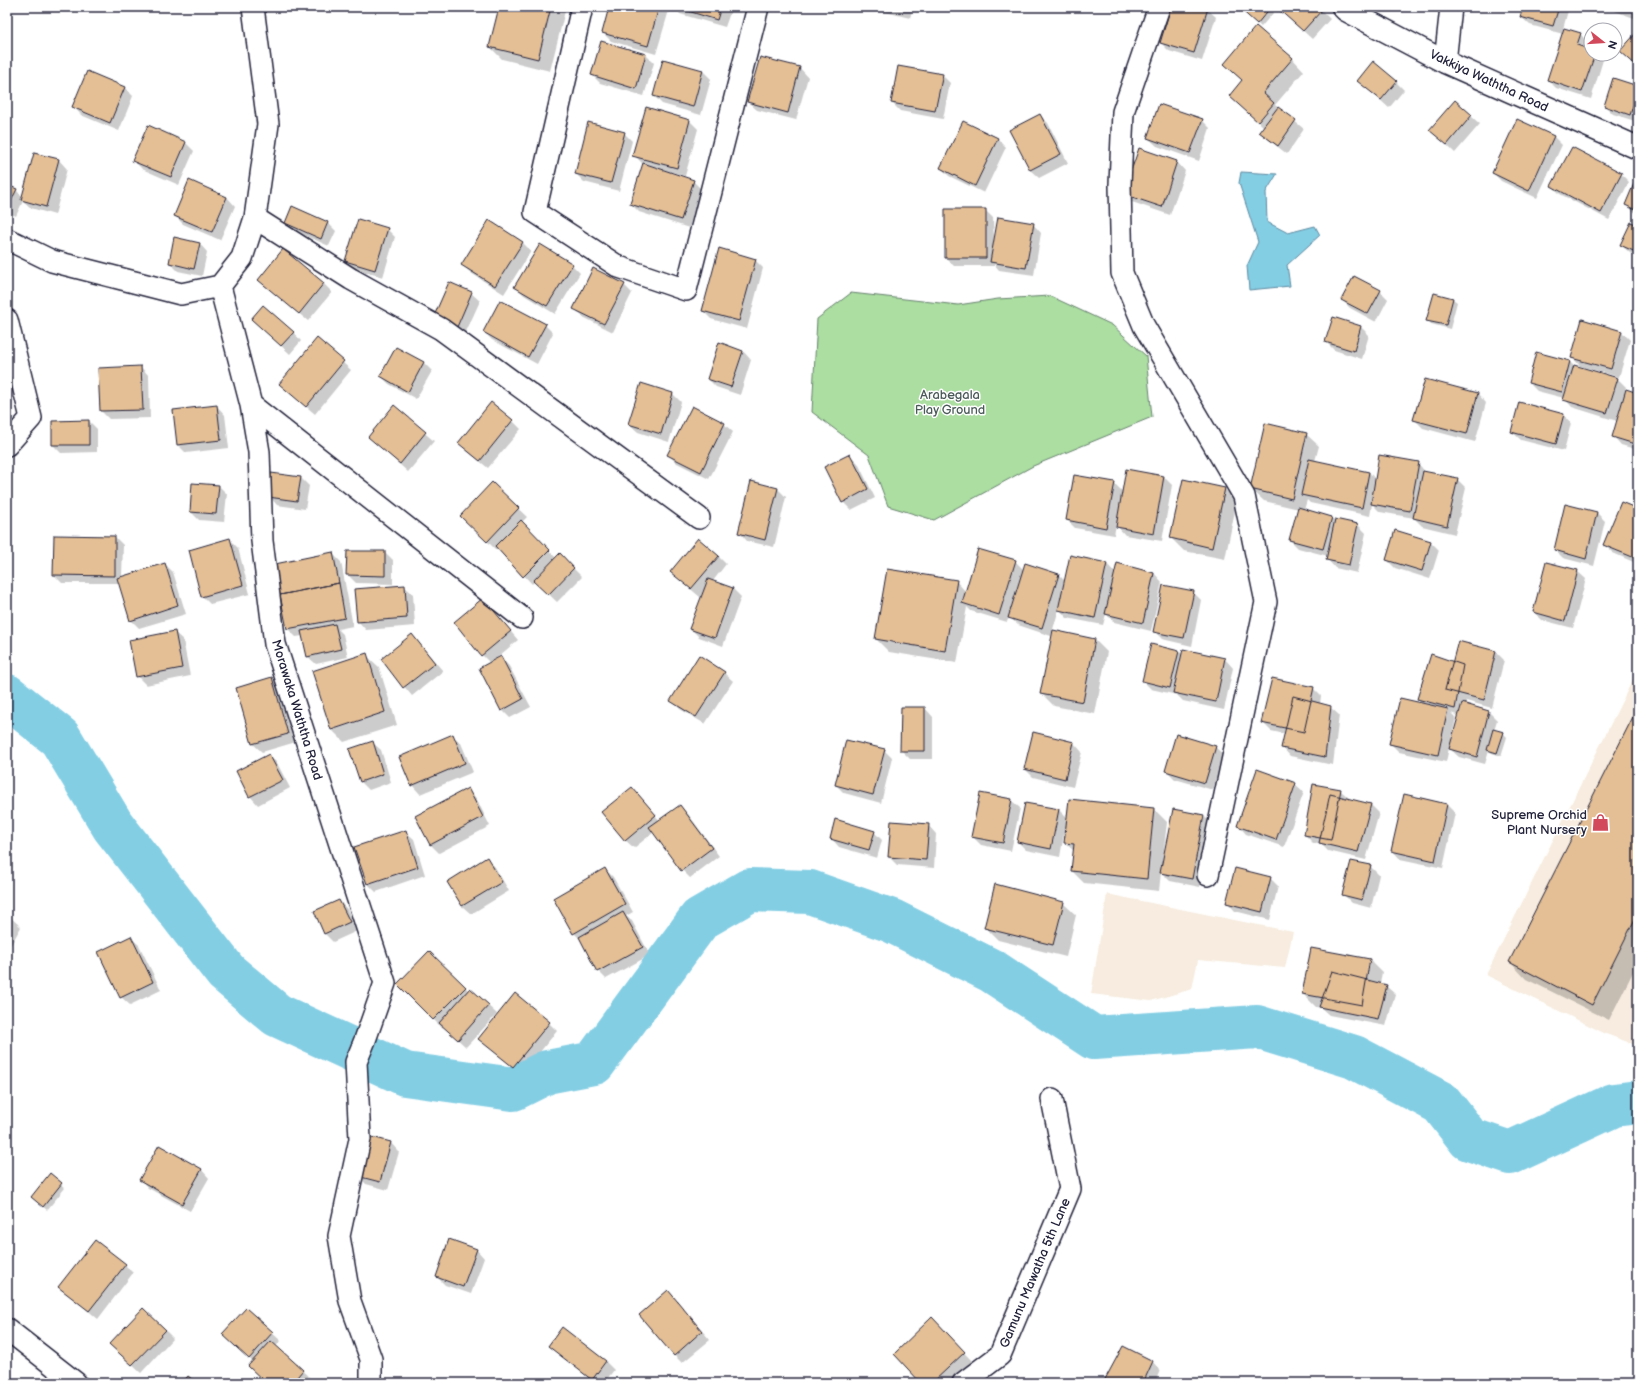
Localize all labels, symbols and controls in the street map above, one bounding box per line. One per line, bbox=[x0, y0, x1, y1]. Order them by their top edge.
north arrow bbox=[1583, 22, 1623, 62]
text: N bbox=[1605, 39, 1620, 51]
street label: Vakkiya Waththa Road bbox=[1427, 46, 1551, 116]
park label: Arabegala Play Ground bbox=[915, 387, 985, 418]
street label: Morawaka Waththa Road bbox=[268, 638, 326, 782]
place label: Supreme Orchid Plant Nursery bbox=[1491, 807, 1587, 838]
shop icon: Supreme Orchid Plant Nursery bbox=[1590, 812, 1610, 832]
street label: Gamunu Mawatha 5th Lane bbox=[996, 1195, 1074, 1350]

